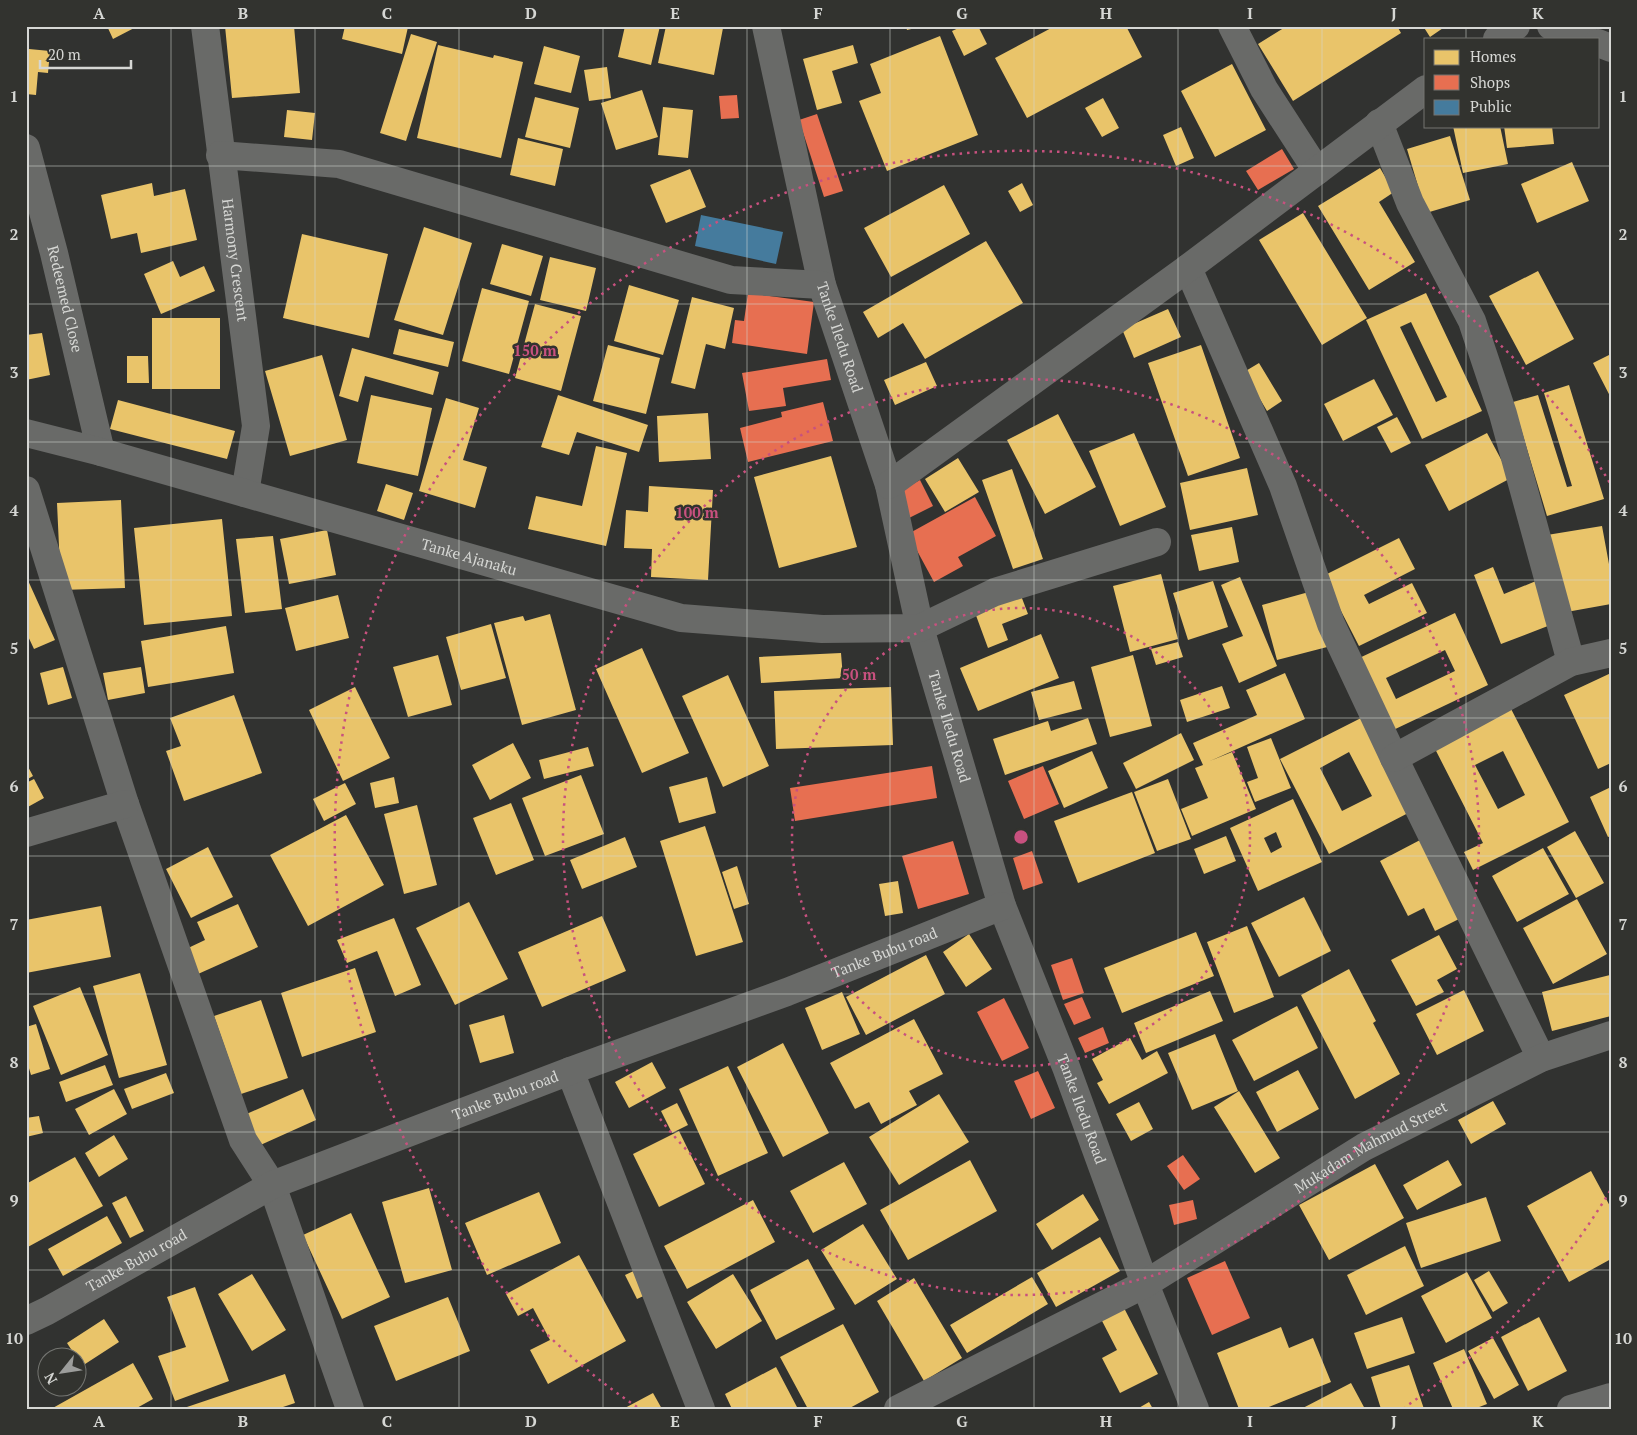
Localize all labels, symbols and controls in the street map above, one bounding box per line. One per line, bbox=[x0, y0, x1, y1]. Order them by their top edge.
text: A bbox=[93, 2, 105, 24]
text: B bbox=[238, 2, 248, 24]
text: C bbox=[382, 2, 392, 24]
text: D bbox=[525, 2, 537, 24]
text: E bbox=[670, 2, 680, 24]
text: F bbox=[813, 2, 823, 24]
text: G bbox=[956, 2, 968, 24]
text: H bbox=[1100, 2, 1112, 24]
text: I bbox=[1247, 2, 1253, 24]
text: J bbox=[1391, 2, 1397, 24]
text: K bbox=[1532, 2, 1544, 24]
scale bar bbox=[40, 38, 131, 70]
legend bbox=[1424, 38, 1600, 128]
text: 20 m bbox=[48, 44, 81, 64]
text: Homes bbox=[1470, 46, 1516, 66]
text: Shops bbox=[1470, 72, 1510, 92]
text: 1 bbox=[9, 85, 19, 107]
text: 1 bbox=[1618, 85, 1628, 107]
text: Public bbox=[1470, 96, 1512, 116]
street label: Harmony Crescent bbox=[218, 197, 254, 323]
text: 2 bbox=[9, 223, 19, 245]
text: 2 bbox=[1618, 223, 1628, 245]
street label: Redeemed Close bbox=[43, 243, 88, 354]
street label: Tanke Iledu Road bbox=[813, 279, 868, 395]
text: 150 m bbox=[513, 340, 557, 360]
text: 3 bbox=[9, 361, 19, 383]
text: 3 bbox=[1618, 361, 1628, 383]
text: 4 bbox=[9, 499, 19, 521]
text: 4 bbox=[1618, 499, 1628, 521]
text: 100 m bbox=[675, 502, 719, 522]
street label: Tanke Ajanaku bbox=[419, 533, 520, 580]
text: 5 bbox=[9, 637, 19, 659]
text: 5 bbox=[1618, 637, 1628, 659]
text: 50 m bbox=[842, 664, 877, 684]
street label: Tanke Iledu Road bbox=[924, 668, 976, 785]
text: 6 bbox=[9, 775, 19, 797]
text: 6 bbox=[1618, 775, 1628, 797]
centre of rings bbox=[1012, 828, 1030, 846]
text: 7 bbox=[9, 913, 19, 935]
text: 7 bbox=[1618, 913, 1628, 935]
street label: Tanke Bubu road bbox=[828, 922, 940, 982]
text: 8 bbox=[9, 1051, 19, 1073]
street label: Tanke Iledu Road bbox=[1053, 1051, 1111, 1166]
text: 8 bbox=[1618, 1051, 1628, 1073]
street label: Tanke Bubu road bbox=[449, 1065, 561, 1124]
street label: Mukadam Mahmud Street bbox=[1290, 1096, 1451, 1197]
text: 9 bbox=[9, 1189, 19, 1211]
text: 9 bbox=[1618, 1189, 1628, 1211]
street label: Tanke Bubu road bbox=[82, 1224, 190, 1296]
text: 10 bbox=[5, 1327, 23, 1349]
text: 10 bbox=[1614, 1327, 1632, 1349]
north arrow bbox=[38, 1348, 88, 1398]
text: N bbox=[39, 1369, 61, 1388]
text: A bbox=[93, 1410, 105, 1432]
text: B bbox=[238, 1410, 248, 1432]
text: C bbox=[382, 1410, 392, 1432]
text: D bbox=[525, 1410, 537, 1432]
text: E bbox=[670, 1410, 680, 1432]
text: F bbox=[813, 1410, 823, 1432]
text: G bbox=[956, 1410, 968, 1432]
text: H bbox=[1100, 1410, 1112, 1432]
text: I bbox=[1247, 1410, 1253, 1432]
text: J bbox=[1391, 1410, 1397, 1432]
text: K bbox=[1532, 1410, 1544, 1432]

